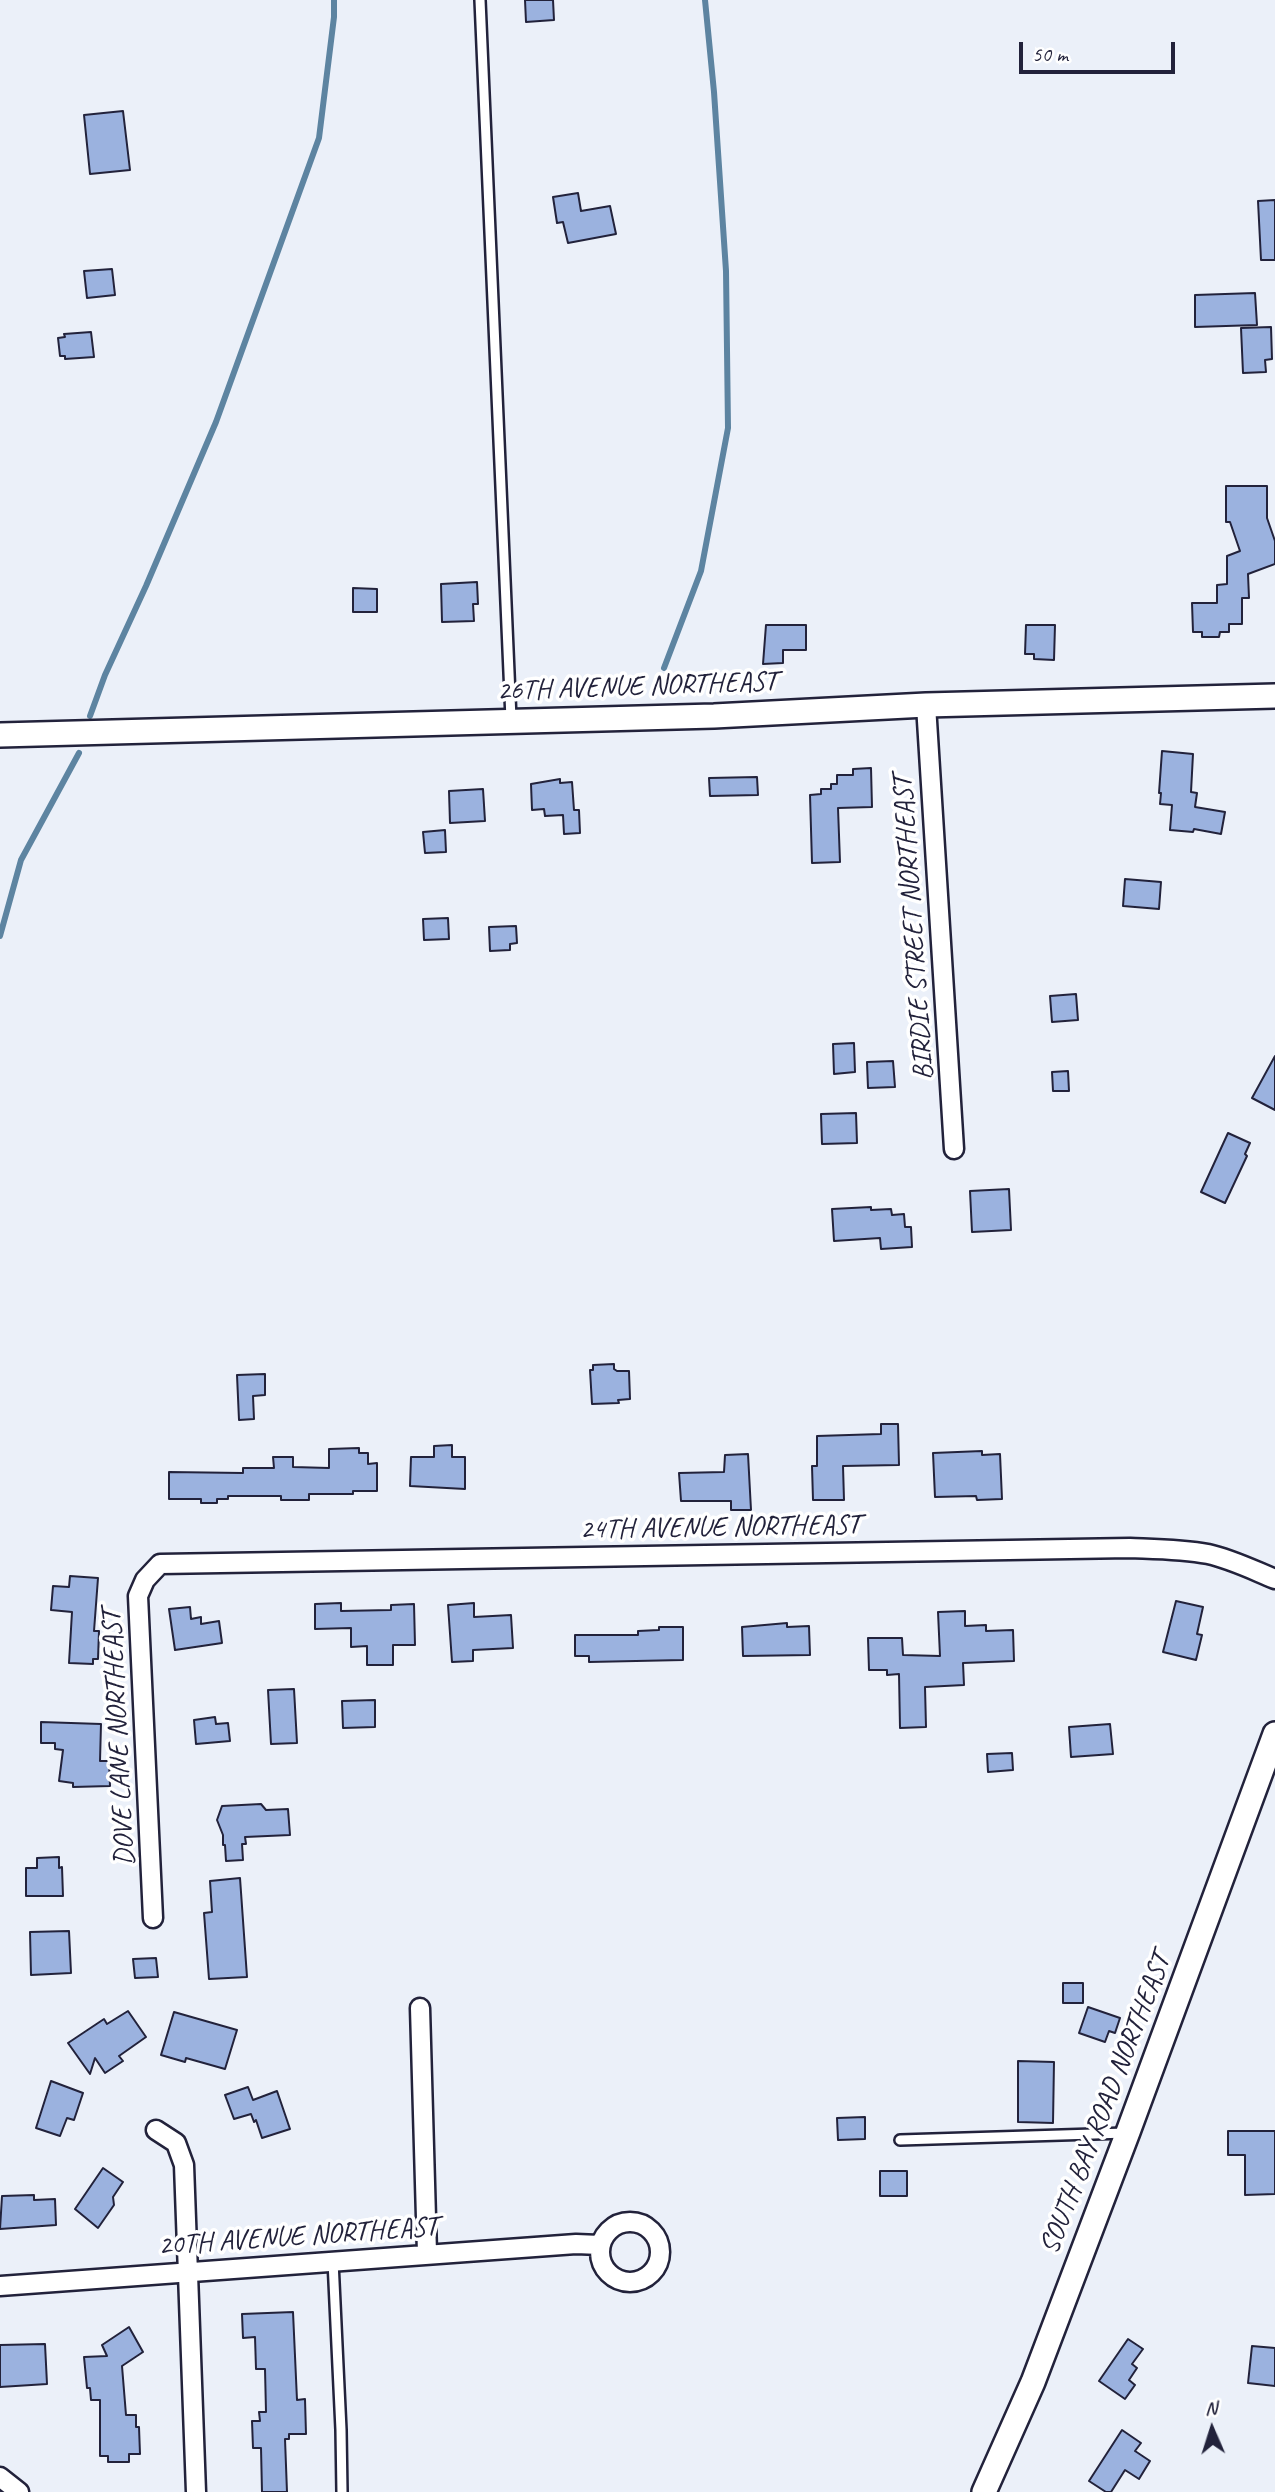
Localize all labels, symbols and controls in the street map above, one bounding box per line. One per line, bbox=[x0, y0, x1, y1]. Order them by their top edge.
scale bar bbox=[1023, 28, 1179, 72]
text: 50 m bbox=[1032, 41, 1068, 67]
street label: 26TH AVENUE NORTHEAST bbox=[496, 665, 778, 709]
street label: BIRDIE STREET NORTHEAST bbox=[887, 775, 941, 1081]
street label: 24TH AVENUE NORTHEAST bbox=[580, 1509, 860, 1547]
street label: DOVE LANE NORTHEAST bbox=[96, 1609, 142, 1867]
street label: SOUTH BAY ROAD NORTHEAST bbox=[1033, 1949, 1179, 2259]
street label: 20TH AVENUE NORTHEAST bbox=[157, 2210, 439, 2264]
north arrow bbox=[1177, 2394, 1247, 2464]
text: N bbox=[1204, 2396, 1217, 2420]

